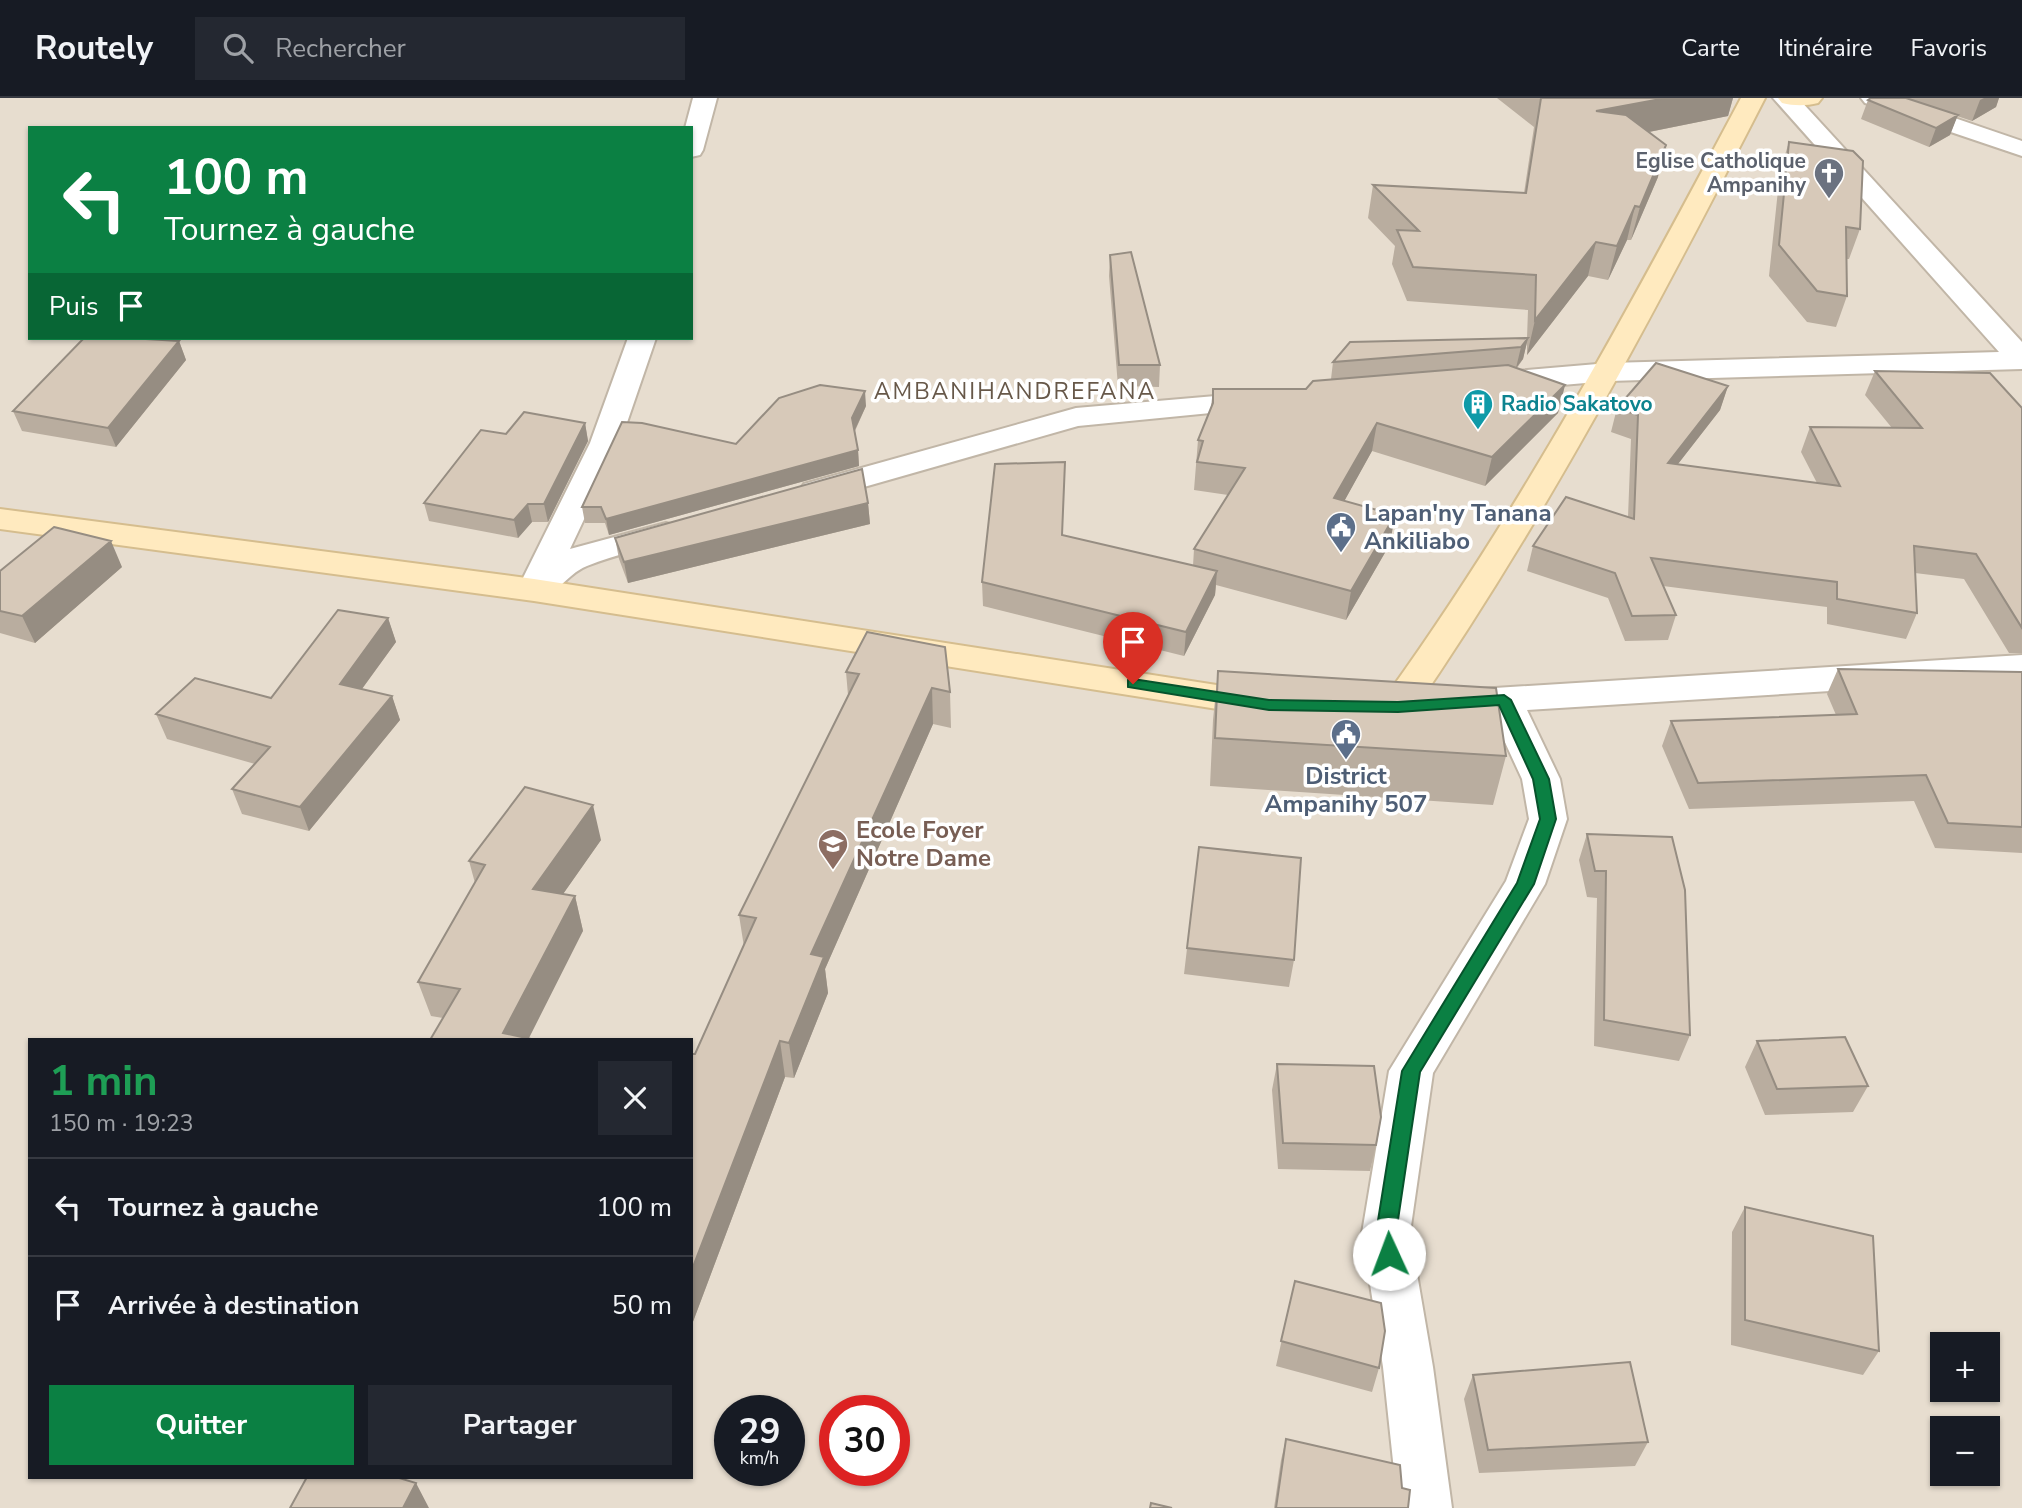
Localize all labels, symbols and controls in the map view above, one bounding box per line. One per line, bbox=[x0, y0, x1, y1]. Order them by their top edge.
search box bbox=[195, 17, 685, 80]
text: Routely bbox=[35, 26, 153, 71]
icon: search bbox=[219, 29, 257, 67]
text: Rechercher bbox=[275, 31, 406, 66]
text: Carte bbox=[1681, 32, 1740, 64]
text: Itinéraire bbox=[1778, 32, 1872, 64]
text: Favoris bbox=[1910, 32, 1987, 64]
text: 100 m bbox=[164, 144, 308, 211]
place label: Eglise Catholique Ampanihy bbox=[1635, 147, 1807, 199]
icon: left bbox=[49, 154, 140, 245]
church icon: Eglise Catholique Ampanihy bbox=[1812, 156, 1846, 200]
text: Tournez à gauche bbox=[164, 208, 415, 251]
icon: arrive bbox=[112, 287, 150, 325]
text: Puis bbox=[49, 289, 98, 324]
district label: AMBANIHANDREFANA bbox=[874, 376, 1156, 407]
building icon: Radio Sakatovo bbox=[1461, 387, 1495, 431]
place label: Radio Sakatovo bbox=[1501, 390, 1653, 418]
place label: Lapan'ny Tanana Ankiliabo bbox=[1364, 497, 1552, 557]
public building icon: Lapan'ny Tanana Ankiliabo bbox=[1324, 510, 1358, 554]
pin bbox=[1103, 612, 1163, 684]
icon: arrive bbox=[1114, 623, 1152, 661]
public building icon: District Ampanihy 507 bbox=[1329, 717, 1363, 761]
place label: District Ampanihy 507 bbox=[1265, 760, 1427, 820]
place label: Ecole Foyer Notre Dame bbox=[856, 814, 991, 874]
school or university icon: Ecole Foyer Notre Dame bbox=[816, 827, 850, 871]
text: 1 min bbox=[49, 1053, 158, 1110]
button: close bbox=[598, 1061, 672, 1135]
text: 150 m · 19:23 bbox=[49, 1108, 194, 1139]
icon: left bbox=[49, 1188, 87, 1226]
text: Tournez à gauche bbox=[108, 1190, 319, 1225]
text: 100 m bbox=[596, 1190, 672, 1225]
position arrow bbox=[1352, 1217, 1426, 1291]
icon: arrive bbox=[49, 1286, 87, 1324]
text: Arrivée à destination bbox=[108, 1288, 359, 1323]
text: 50 m bbox=[612, 1288, 672, 1323]
map controls bbox=[1930, 1332, 2000, 1486]
button: + bbox=[1930, 1332, 2000, 1402]
button: Quitter bbox=[49, 1385, 354, 1465]
button: Partager bbox=[368, 1385, 672, 1465]
speed limit sign: 30 bbox=[819, 1395, 910, 1486]
text: 29 bbox=[738, 1408, 781, 1455]
button: − bbox=[1930, 1416, 2000, 1486]
text: km/h bbox=[740, 1446, 779, 1470]

